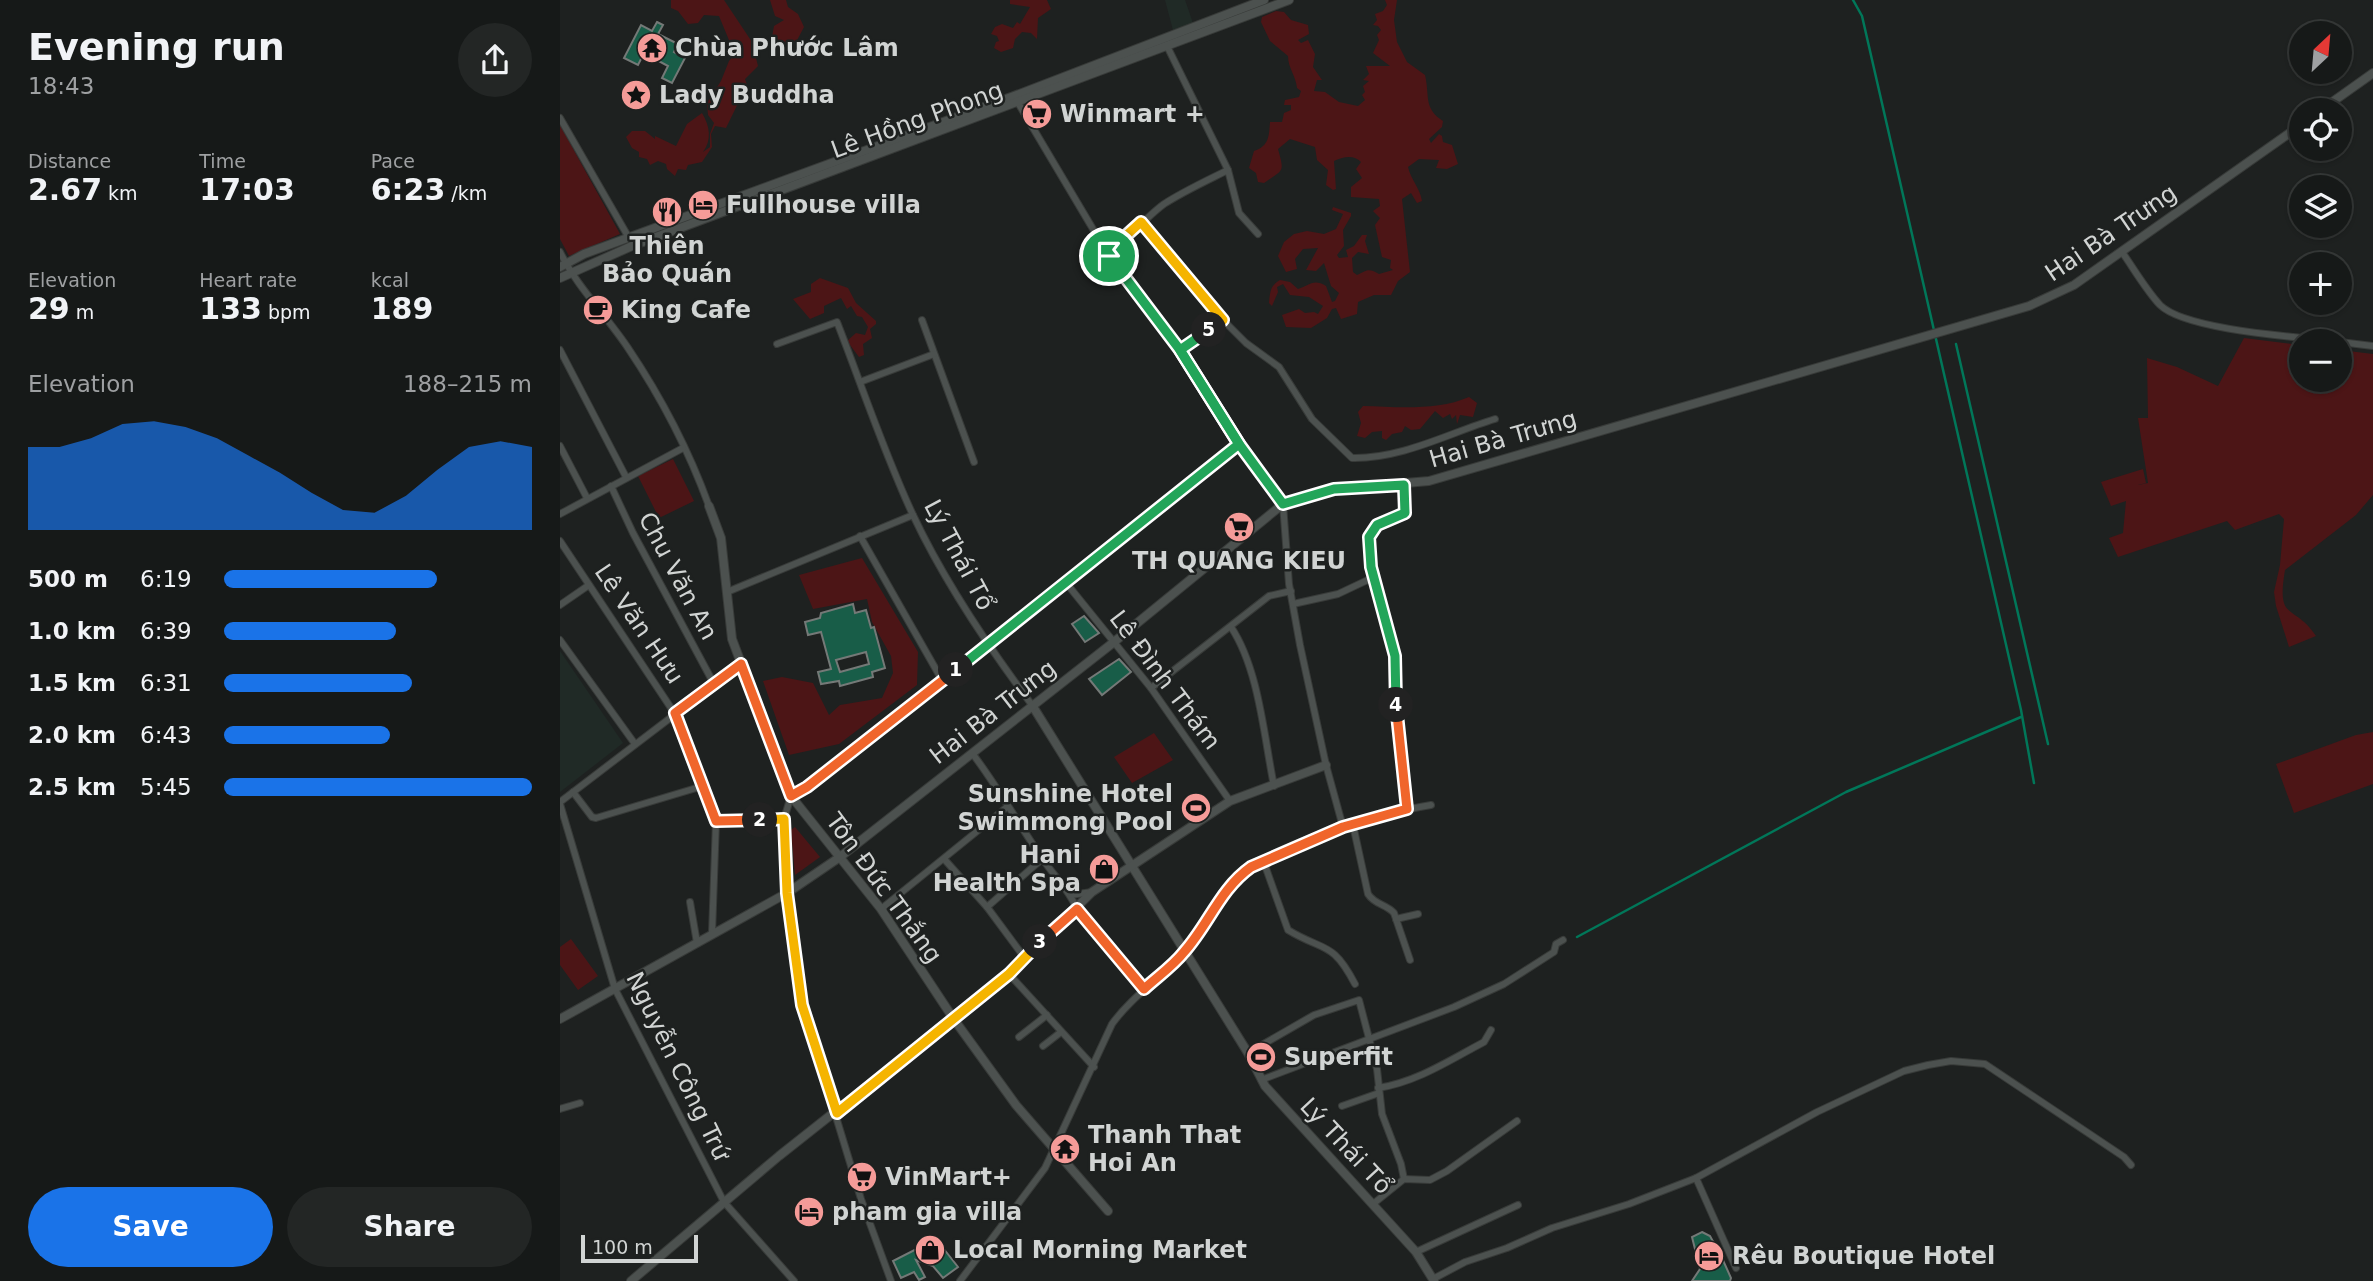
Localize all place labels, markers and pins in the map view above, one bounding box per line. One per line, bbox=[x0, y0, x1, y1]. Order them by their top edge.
temple icon: Chùa Phước Lâm bbox=[635, 31, 669, 65]
place label: Chùa Phước Lâm bbox=[675, 34, 899, 62]
place icon: Lady Buddha bbox=[619, 78, 653, 112]
place label: Lady Buddha bbox=[659, 81, 835, 109]
supermarket icon: Winmart + bbox=[1020, 97, 1054, 131]
place label: Winmart + bbox=[1060, 100, 1205, 128]
hotel icon: Fullhouse villa bbox=[686, 188, 720, 222]
place label: Fullhouse villa bbox=[726, 191, 921, 219]
restaurant icon: Thiên Bảo Quán bbox=[650, 195, 684, 229]
pin bbox=[1079, 226, 1139, 286]
place label: Thiên Bảo Quán bbox=[602, 232, 732, 288]
cafe icon: King Cafe bbox=[581, 293, 615, 327]
place label: King Cafe bbox=[621, 296, 751, 324]
pin: 5 bbox=[1192, 312, 1226, 348]
supermarket icon: TH QUANG KIEU bbox=[1222, 510, 1256, 544]
place label: TH QUANG KIEU bbox=[1132, 547, 1346, 575]
pin: 1 bbox=[938, 652, 974, 688]
pin: 4 bbox=[1378, 688, 1414, 722]
place label: Sunshine Hotel Swimmong Pool bbox=[957, 780, 1173, 836]
sports icon: Sunshine Hotel Swimmong Pool bbox=[1179, 791, 1213, 825]
pin: 2 bbox=[742, 802, 778, 838]
place label: Hani Health Spa bbox=[933, 841, 1081, 897]
shop icon: Hani Health Spa bbox=[1087, 852, 1121, 886]
pin: 3 bbox=[1022, 925, 1058, 960]
sports icon: Superfit bbox=[1244, 1040, 1278, 1074]
place label: Superfit bbox=[1284, 1043, 1393, 1071]
place label: Thanh That Hoi An bbox=[1088, 1121, 1241, 1177]
temple icon: Thanh That Hoi An bbox=[1048, 1132, 1082, 1166]
supermarket icon: VinMart+ bbox=[845, 1160, 879, 1194]
place label: VinMart+ bbox=[885, 1163, 1012, 1191]
hotel icon: pham gia villa bbox=[792, 1195, 826, 1229]
place label: pham gia villa bbox=[832, 1198, 1022, 1226]
shop icon: Local Morning Market bbox=[913, 1233, 947, 1267]
place label: Local Morning Market bbox=[953, 1236, 1247, 1264]
hotel icon: Rêu Boutique Hotel bbox=[1692, 1239, 1726, 1273]
place label: Rêu Boutique Hotel bbox=[1732, 1242, 1995, 1270]

